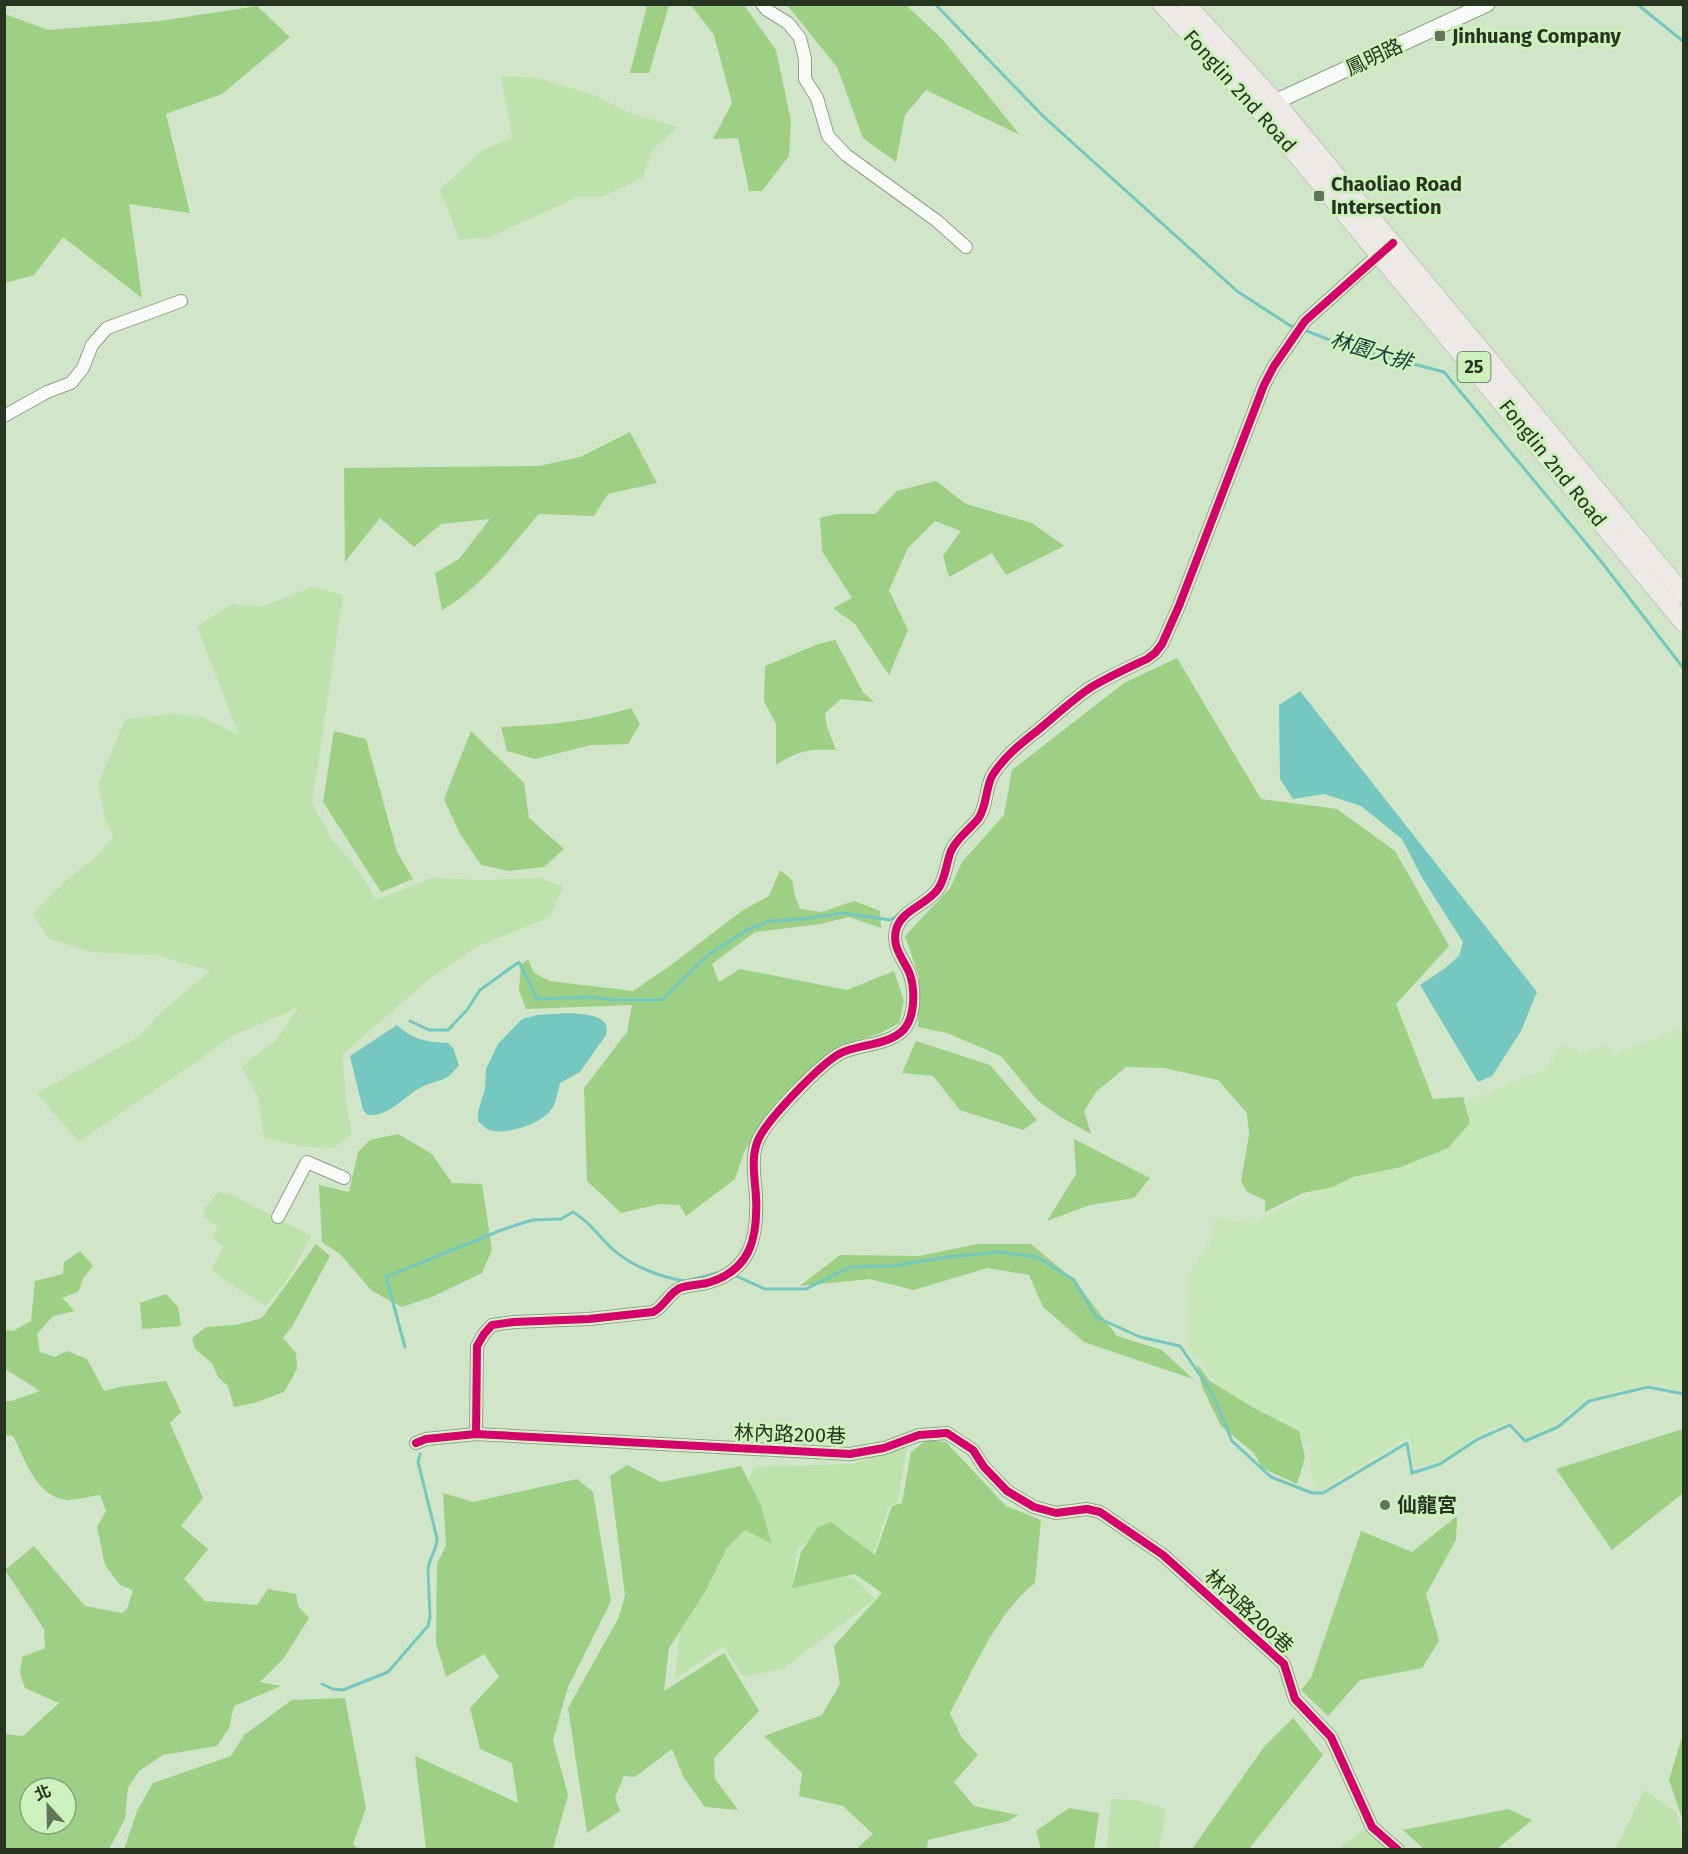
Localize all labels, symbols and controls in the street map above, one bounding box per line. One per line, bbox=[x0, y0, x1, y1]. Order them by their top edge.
place label: Jinhuang Company bbox=[1451, 24, 1622, 48]
street label: Fonglin 2nd Road bbox=[1179, 25, 1301, 157]
marker: Jinhuang Company bbox=[1433, 29, 1447, 43]
street label: 鳳明路 bbox=[1342, 33, 1406, 81]
place label: Chaoliao Road Intersection bbox=[1331, 172, 1462, 219]
marker: Chaoliao Road Intersection bbox=[1312, 189, 1326, 203]
water label: 林園大排 bbox=[1327, 326, 1418, 377]
road number: 25 bbox=[1458, 352, 1490, 382]
street label: Fonglin 2nd Road bbox=[1494, 395, 1612, 531]
street label: 林內路200巷 bbox=[733, 1420, 847, 1448]
place label: 仙龍宮 bbox=[1397, 1493, 1457, 1517]
marker: 仙龍宮 bbox=[1378, 1498, 1392, 1512]
street label: 林內路200巷 bbox=[1200, 1564, 1298, 1658]
north arrow bbox=[18, 1776, 78, 1836]
text: 北 bbox=[32, 1781, 54, 1804]

